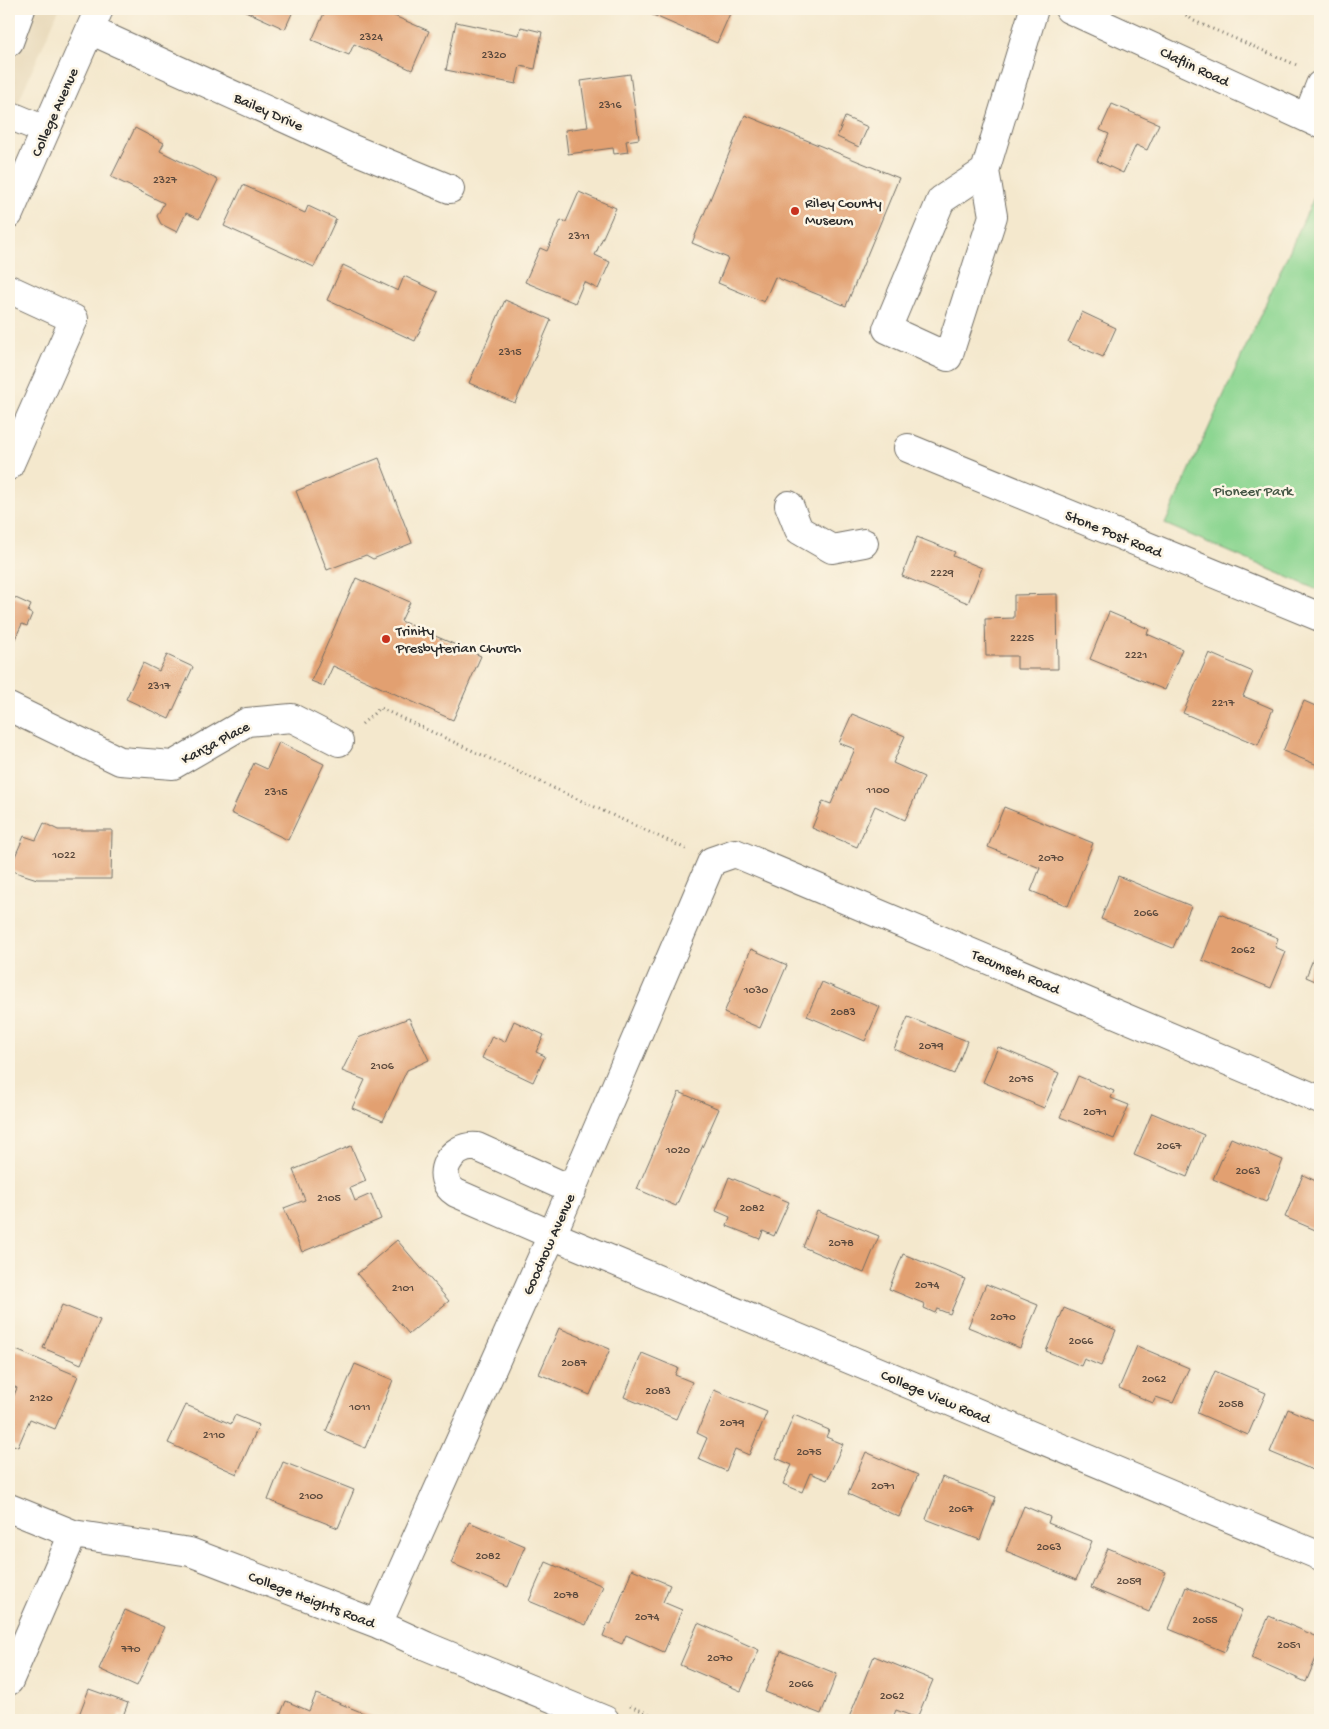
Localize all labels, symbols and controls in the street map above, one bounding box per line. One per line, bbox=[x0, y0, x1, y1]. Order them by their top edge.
house number: 2324 bbox=[359, 31, 383, 45]
street label: Claflin Road bbox=[1157, 44, 1233, 92]
house number: 2320 bbox=[482, 49, 507, 63]
street label: College Avenue bbox=[28, 65, 84, 160]
street label: Bailey Drive bbox=[230, 89, 306, 136]
house number: 2316 bbox=[598, 99, 622, 113]
house number: 2327 bbox=[153, 174, 178, 188]
place label: Riley County Museum bbox=[805, 195, 882, 230]
marker: Riley County Museum bbox=[789, 205, 801, 217]
house number: 2311 bbox=[568, 230, 590, 244]
house number: 2315 bbox=[498, 346, 522, 360]
park label: Pioneer Park bbox=[1212, 483, 1294, 501]
street label: Stone Post Road bbox=[1062, 507, 1166, 563]
house number: 2229 bbox=[930, 567, 954, 581]
place label: Trinity Presbyterian Church bbox=[395, 623, 521, 658]
house number: 2225 bbox=[1010, 632, 1034, 646]
marker: Trinity Presbyterian Church bbox=[380, 633, 392, 645]
house number: 2221 bbox=[1125, 649, 1147, 663]
house number: 2317 bbox=[147, 680, 171, 694]
house number: 2217 bbox=[1212, 697, 1235, 711]
street label: Kanza Place bbox=[179, 718, 253, 769]
house number: 1100 bbox=[865, 784, 890, 798]
house number: 2315 bbox=[264, 786, 288, 800]
house number: 1022 bbox=[51, 849, 76, 863]
house number: 2070 bbox=[1038, 852, 1064, 866]
house number: 2066 bbox=[1134, 907, 1159, 921]
house number: 2062 bbox=[1231, 944, 1255, 958]
street label: Tecumseh Road bbox=[968, 946, 1063, 1000]
house number: 1030 bbox=[743, 984, 769, 998]
house number: 2083 bbox=[830, 1006, 856, 1020]
house number: 2079 bbox=[919, 1040, 943, 1054]
house number: 2106 bbox=[370, 1060, 395, 1074]
house number: 2075 bbox=[1008, 1073, 1034, 1087]
house number: 2071 bbox=[1083, 1106, 1107, 1120]
house number: 2067 bbox=[1156, 1140, 1182, 1154]
house number: 1020 bbox=[665, 1144, 690, 1158]
house number: 2063 bbox=[1235, 1165, 1261, 1179]
street label: Goodnow Avenue bbox=[519, 1191, 580, 1298]
house number: 2105 bbox=[317, 1192, 341, 1206]
house number: 2082 bbox=[739, 1202, 765, 1216]
house number: 2078 bbox=[828, 1237, 854, 1251]
house number: 2074 bbox=[915, 1279, 940, 1293]
house number: 2101 bbox=[392, 1282, 414, 1296]
house number: 2070 bbox=[990, 1311, 1016, 1325]
house number: 2066 bbox=[1069, 1335, 1094, 1349]
house number: 2087 bbox=[561, 1357, 588, 1371]
street label: College View Road bbox=[878, 1367, 994, 1430]
house number: 2062 bbox=[1142, 1373, 1166, 1387]
house number: 2083 bbox=[645, 1385, 671, 1399]
house number: 2120 bbox=[29, 1392, 53, 1406]
house number: 2058 bbox=[1218, 1398, 1244, 1412]
house number: 1011 bbox=[348, 1401, 371, 1415]
house number: 2079 bbox=[720, 1417, 744, 1431]
house number: 2110 bbox=[203, 1429, 225, 1443]
house number: 2075 bbox=[796, 1446, 822, 1460]
house number: 2071 bbox=[871, 1480, 895, 1494]
house number: 2100 bbox=[299, 1490, 323, 1504]
house number: 2067 bbox=[948, 1503, 974, 1517]
house number: 2063 bbox=[1036, 1541, 1062, 1555]
house number: 2082 bbox=[475, 1550, 501, 1564]
street label: College Heights Road bbox=[245, 1568, 378, 1634]
house number: 2059 bbox=[1116, 1575, 1142, 1589]
house number: 2078 bbox=[553, 1589, 579, 1603]
house number: 2074 bbox=[635, 1611, 660, 1625]
house number: 2055 bbox=[1192, 1614, 1218, 1628]
house number: 2051 bbox=[1277, 1639, 1301, 1653]
house number: 770 bbox=[120, 1643, 141, 1657]
house number: 2070 bbox=[707, 1652, 733, 1666]
house number: 2066 bbox=[789, 1678, 814, 1692]
house number: 2062 bbox=[880, 1690, 904, 1704]

